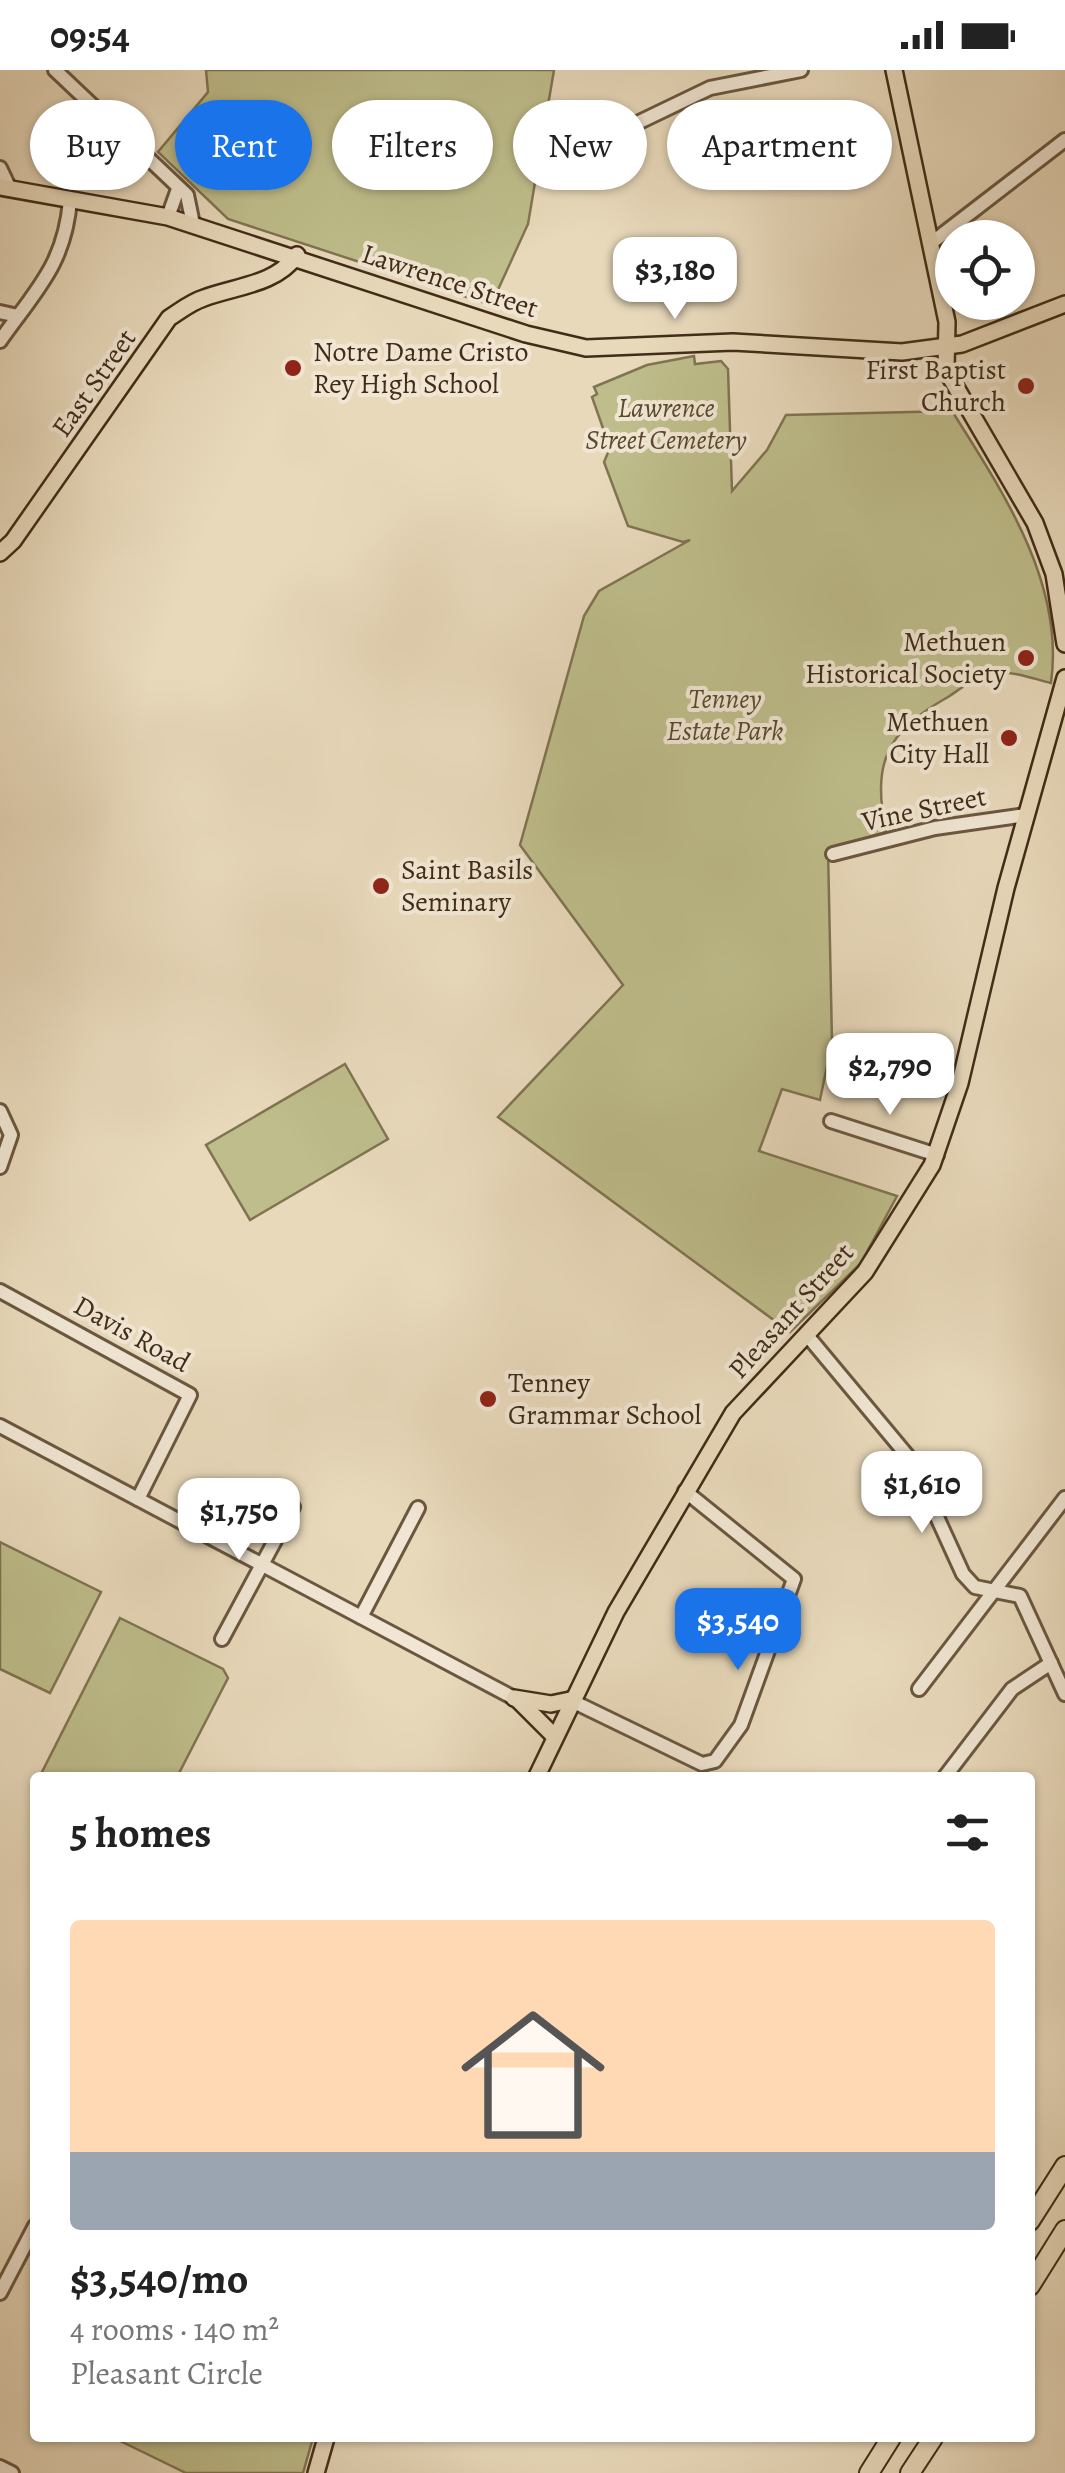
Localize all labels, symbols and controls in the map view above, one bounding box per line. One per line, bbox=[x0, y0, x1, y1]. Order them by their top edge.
text: 09:54 bbox=[50, 9, 130, 61]
chip: Buy bbox=[30, 100, 155, 190]
chip: Rent bbox=[175, 100, 312, 190]
chip: Filters bbox=[332, 100, 493, 190]
chip: New bbox=[513, 100, 647, 190]
chip: Apartment bbox=[667, 100, 892, 190]
map controls bbox=[935, 220, 1035, 320]
button: locate bbox=[935, 220, 1035, 320]
street label: Lawrence Street bbox=[357, 235, 543, 327]
pin: $3,180 bbox=[594, 237, 756, 322]
text: $3,180 bbox=[635, 247, 715, 291]
street label: East Street bbox=[43, 321, 145, 445]
place label: Notre Dame Cristo Rey High School bbox=[313, 333, 528, 403]
place label: First Baptist Church bbox=[865, 351, 1006, 421]
marker: Notre Dame Cristo Rey High School bbox=[282, 357, 304, 379]
marker: First Baptist Church bbox=[1015, 375, 1037, 397]
park label: Lawrence Street Cemetery bbox=[585, 389, 747, 459]
place label: Methuen Historical Society bbox=[805, 623, 1007, 693]
marker: Methuen Historical Society bbox=[1015, 647, 1037, 669]
park label: Tenney Estate Park bbox=[666, 680, 784, 750]
place label: Methuen City Hall bbox=[886, 703, 989, 773]
marker: Methuen City Hall bbox=[998, 727, 1020, 749]
street label: Vine Street bbox=[857, 777, 990, 841]
place label: Saint Basils Seminary bbox=[401, 851, 533, 921]
marker: Saint Basils Seminary bbox=[370, 875, 392, 897]
pin: $2,790 bbox=[809, 1033, 971, 1118]
text: $2,790 bbox=[848, 1043, 932, 1087]
street label: Pleasant Street bbox=[720, 1235, 862, 1387]
street label: Davis Road bbox=[67, 1286, 198, 1382]
place label: Tenney Grammar School bbox=[508, 1364, 702, 1434]
marker: Tenney Grammar School bbox=[477, 1388, 499, 1410]
pin: $1,610 bbox=[841, 1451, 1003, 1536]
text: $1,610 bbox=[883, 1461, 961, 1505]
pin: $1,750 bbox=[158, 1478, 320, 1563]
text: $1,750 bbox=[200, 1488, 278, 1532]
pin: $3,540 bbox=[657, 1588, 819, 1673]
text: $3,540 bbox=[697, 1598, 779, 1642]
text: 5 homes bbox=[70, 1804, 211, 1861]
icon: filters bbox=[940, 1805, 995, 1860]
icon: home bbox=[443, 1985, 623, 2165]
text: $3,540/mo bbox=[70, 2250, 248, 2307]
text: 4 rooms · 140 m² bbox=[70, 2307, 279, 2351]
text: Pleasant Circle bbox=[70, 2351, 263, 2395]

